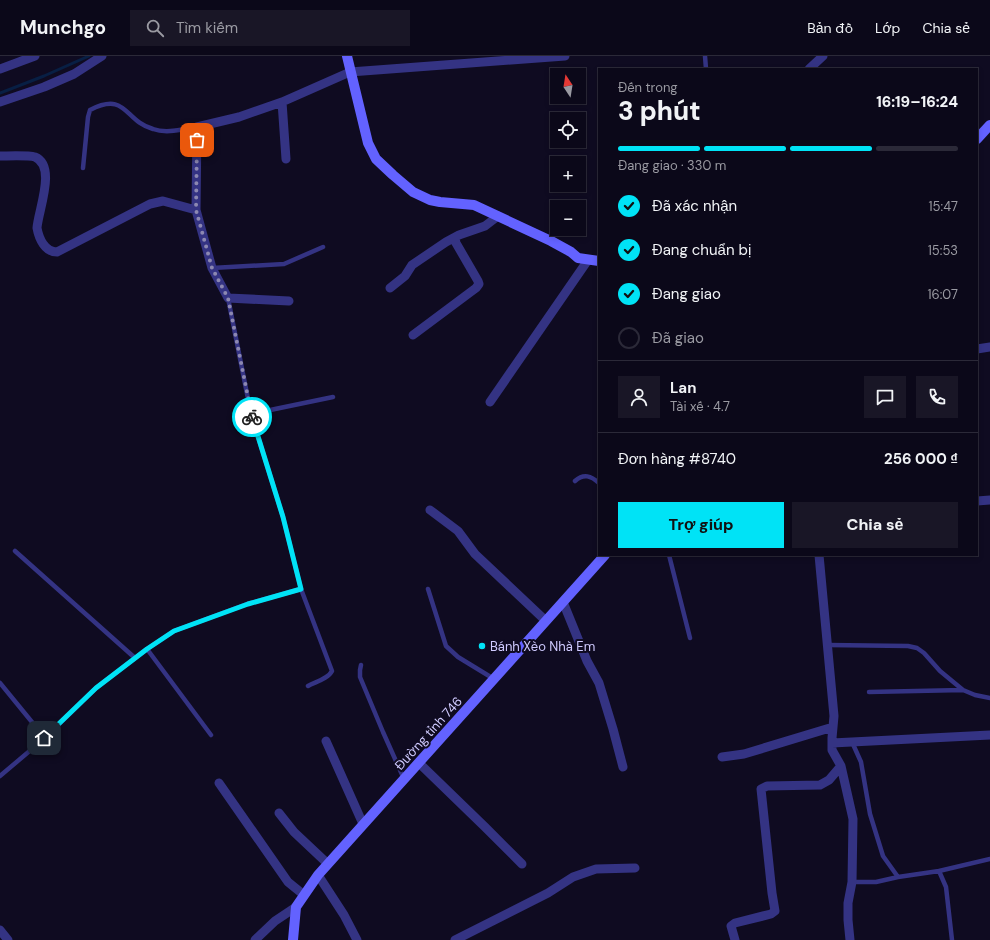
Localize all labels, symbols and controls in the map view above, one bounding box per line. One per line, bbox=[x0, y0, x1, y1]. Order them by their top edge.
search box bbox=[130, 10, 410, 46]
text: Munchgo bbox=[20, 15, 106, 40]
icon: search bbox=[144, 17, 166, 39]
text: Tìm kiếm bbox=[176, 18, 238, 38]
text: Bản đồ bbox=[807, 19, 853, 37]
text: Lớp bbox=[875, 19, 900, 37]
text: Chia sẻ bbox=[922, 19, 970, 37]
north arrow bbox=[550, 68, 586, 104]
map controls bbox=[550, 68, 586, 236]
text: Đến trong bbox=[618, 79, 678, 96]
text: 16:19–16:24 bbox=[876, 92, 958, 112]
text: 3 phút bbox=[618, 94, 701, 128]
button: locate bbox=[550, 112, 586, 148]
pin bbox=[180, 123, 214, 157]
icon: bag bbox=[186, 129, 208, 151]
button: + bbox=[550, 156, 586, 192]
text: Đang giao · 330 m bbox=[618, 157, 726, 174]
icon: check bbox=[618, 195, 640, 217]
text: Đã xác nhận bbox=[652, 196, 737, 216]
text: 15:47 bbox=[929, 198, 958, 215]
button: − bbox=[550, 200, 586, 236]
icon: check bbox=[618, 239, 640, 261]
text: Đang chuẩn bị bbox=[652, 240, 751, 260]
text: 15:53 bbox=[928, 242, 958, 259]
icon: check bbox=[618, 283, 640, 305]
text: Đang giao bbox=[652, 284, 721, 304]
text: 16:07 bbox=[928, 286, 958, 303]
text: Đã giao bbox=[652, 328, 704, 348]
button: person bbox=[618, 376, 660, 418]
button: chat bbox=[864, 376, 906, 418]
button: phone bbox=[916, 376, 958, 418]
text: Lan bbox=[670, 378, 696, 398]
courier bbox=[232, 397, 272, 437]
text: Tài xế · 4.7 bbox=[670, 398, 730, 415]
icon: bike bbox=[241, 406, 263, 428]
text: Đơn hàng #8740 bbox=[618, 449, 736, 469]
text: 256 000 ₫ bbox=[884, 449, 958, 469]
button: Trợ giúp bbox=[618, 502, 784, 548]
button: Chia sẻ bbox=[792, 502, 958, 548]
place label: Bánh Xèo Nhà Em bbox=[490, 638, 595, 655]
marker: Bánh Xèo Nhà Em bbox=[477, 641, 487, 651]
street label: Đường tỉnh 746 bbox=[391, 693, 466, 774]
pin bbox=[27, 721, 61, 755]
icon: home bbox=[33, 727, 55, 749]

